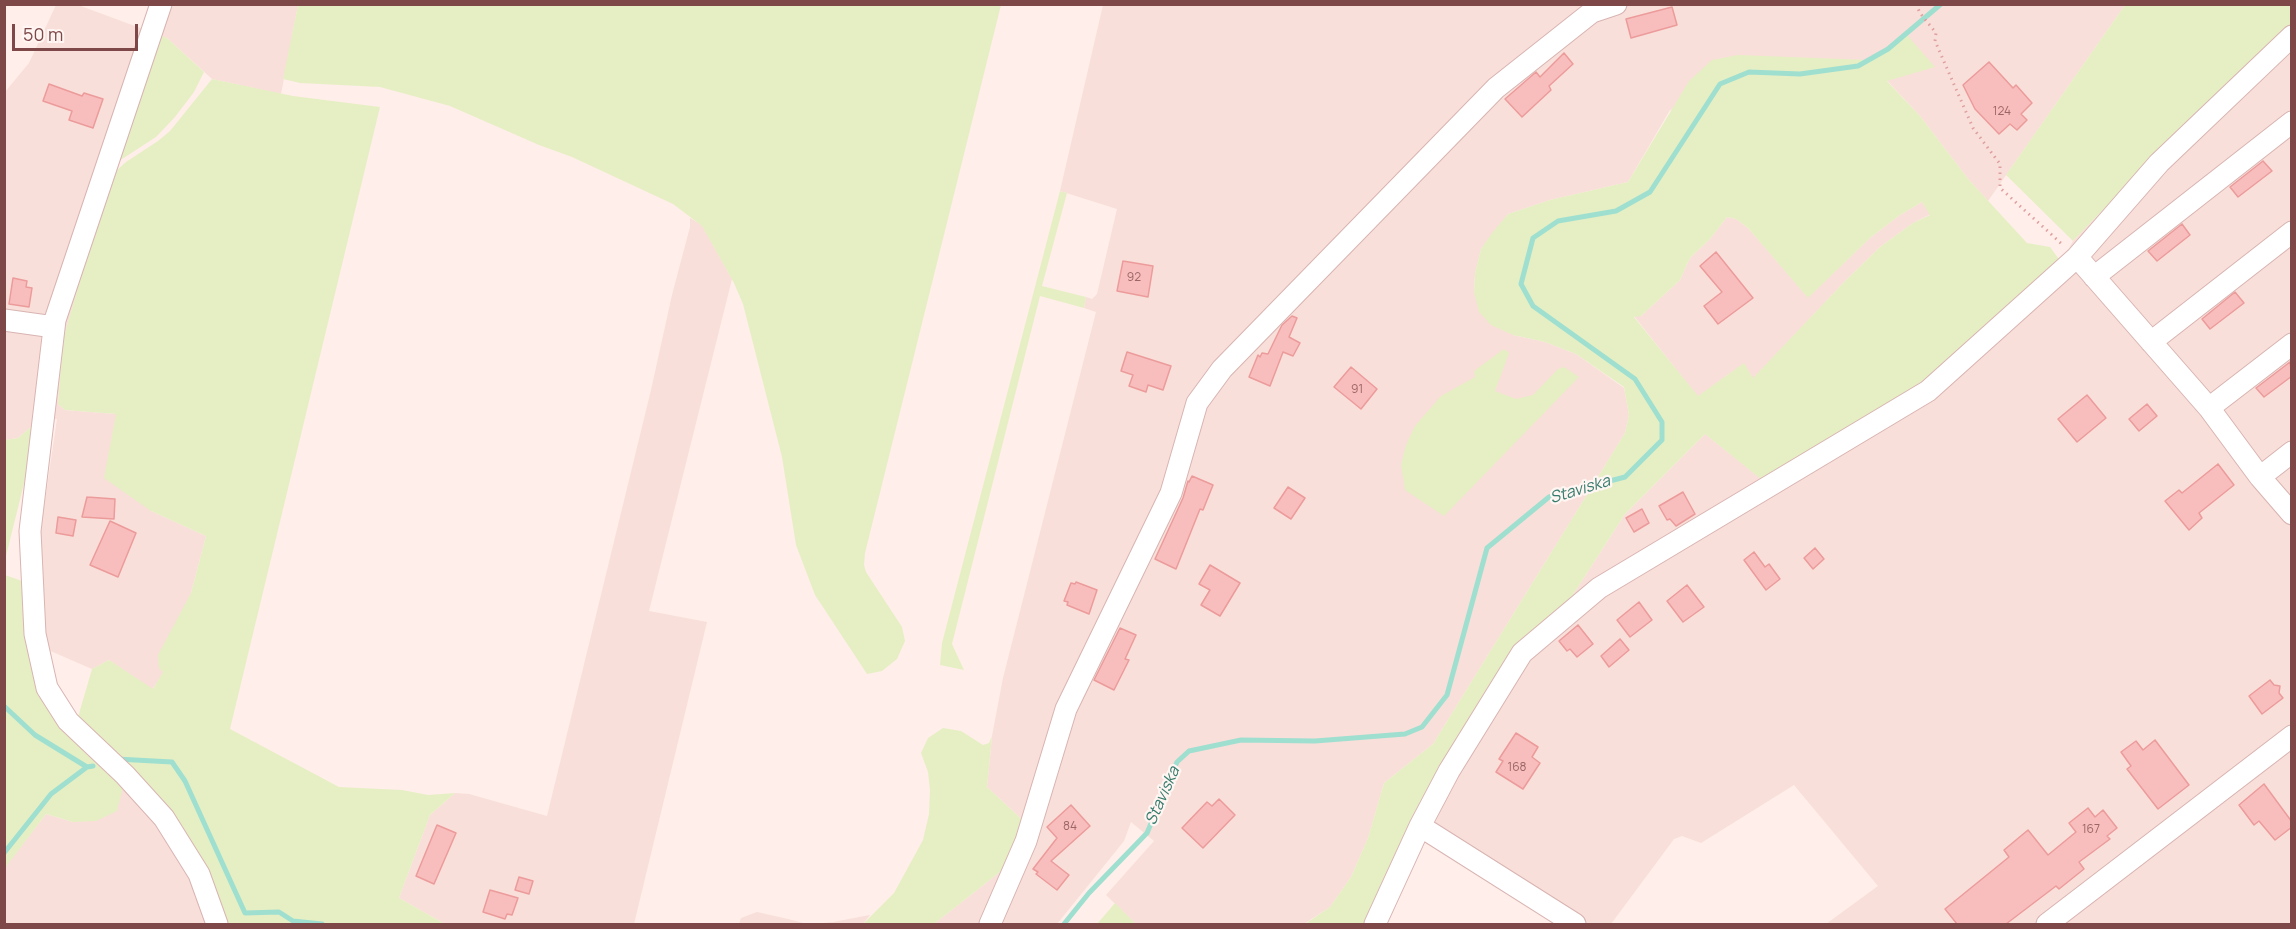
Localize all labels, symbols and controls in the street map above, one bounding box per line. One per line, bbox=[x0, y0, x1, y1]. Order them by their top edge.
scale bar bbox=[15, 12, 141, 50]
text: 50 m bbox=[23, 22, 63, 46]
house number: 124 bbox=[1993, 105, 2011, 119]
house number: 92 bbox=[1127, 271, 1141, 285]
house number: 91 bbox=[1351, 383, 1363, 397]
water label: Staviska bbox=[1548, 472, 1612, 508]
house number: 168 bbox=[1507, 761, 1527, 775]
water label: Staviska bbox=[1142, 764, 1184, 828]
house number: 84 bbox=[1063, 820, 1077, 834]
house number: 167 bbox=[2082, 823, 2100, 837]

